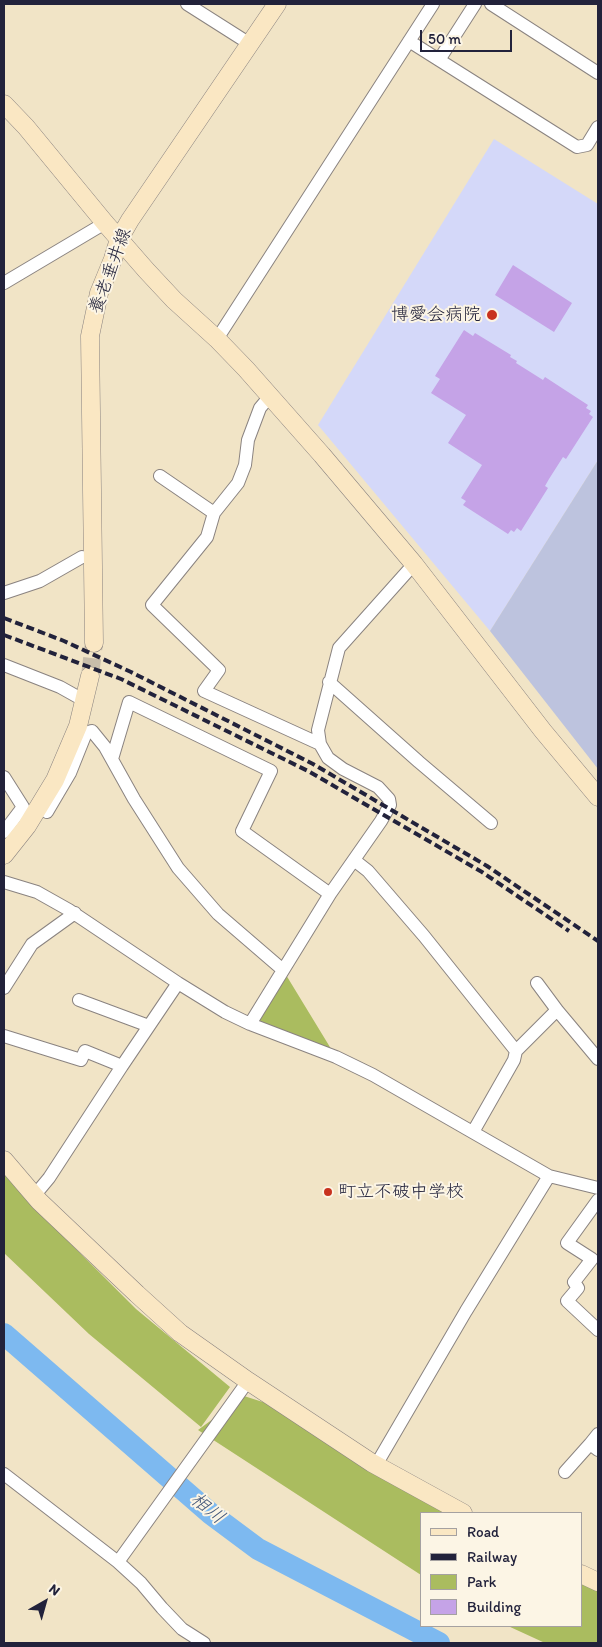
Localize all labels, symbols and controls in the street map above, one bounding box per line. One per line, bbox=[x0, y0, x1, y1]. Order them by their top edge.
scale bar bbox=[422, 20, 514, 52]
text: 50 m bbox=[428, 30, 461, 48]
street label: 養老垂井線 bbox=[85, 225, 137, 317]
place label: 博愛会病院 bbox=[391, 304, 481, 326]
marker: 博愛会病院 bbox=[485, 308, 499, 322]
place label: 町立不破中学校 bbox=[338, 1181, 464, 1203]
marker: 町立不破中学校 bbox=[322, 1186, 334, 1198]
water label: 相川 bbox=[185, 1488, 229, 1530]
legend bbox=[420, 1512, 582, 1627]
text: Road bbox=[467, 1523, 499, 1541]
text: Railway bbox=[467, 1548, 517, 1566]
text: Park bbox=[467, 1573, 497, 1591]
north arrow bbox=[20, 1577, 70, 1627]
text: N bbox=[46, 1580, 63, 1599]
text: Building bbox=[467, 1598, 521, 1616]

